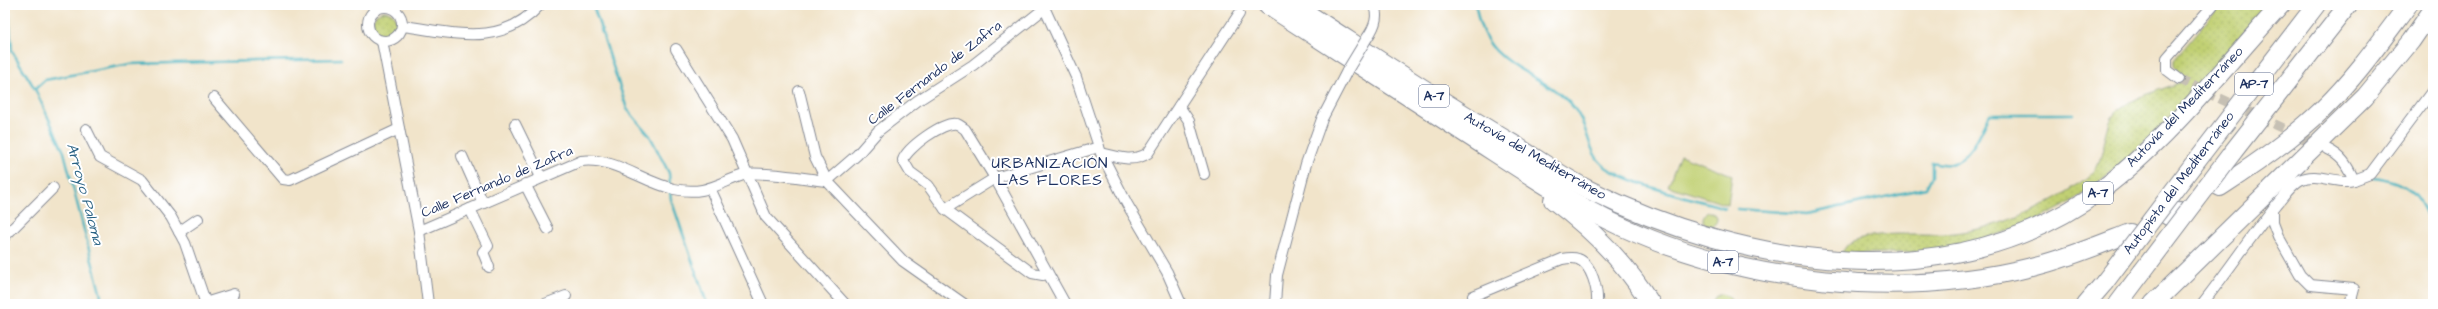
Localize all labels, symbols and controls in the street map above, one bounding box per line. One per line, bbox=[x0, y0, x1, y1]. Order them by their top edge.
street label: Calle Fernando de Zafra bbox=[864, 16, 1006, 130]
street label: Autovía del Mediterráneo bbox=[2122, 42, 2248, 172]
road number: AP-7 bbox=[2235, 73, 2273, 95]
road number: A-7 bbox=[1419, 85, 1449, 107]
street label: Autovía del Mediterráneo bbox=[1460, 107, 1610, 205]
street label: Autopista del Mediterráneo bbox=[2119, 107, 2239, 259]
water label: Arroyo Paloma bbox=[60, 141, 109, 249]
street label: Calle Fernando de Zafra bbox=[418, 141, 576, 223]
district label: URBANIZACIÓN LAS FLORES bbox=[992, 153, 1108, 191]
road number: A-7 bbox=[2083, 182, 2113, 204]
road number: A-7 bbox=[1708, 251, 1738, 273]

